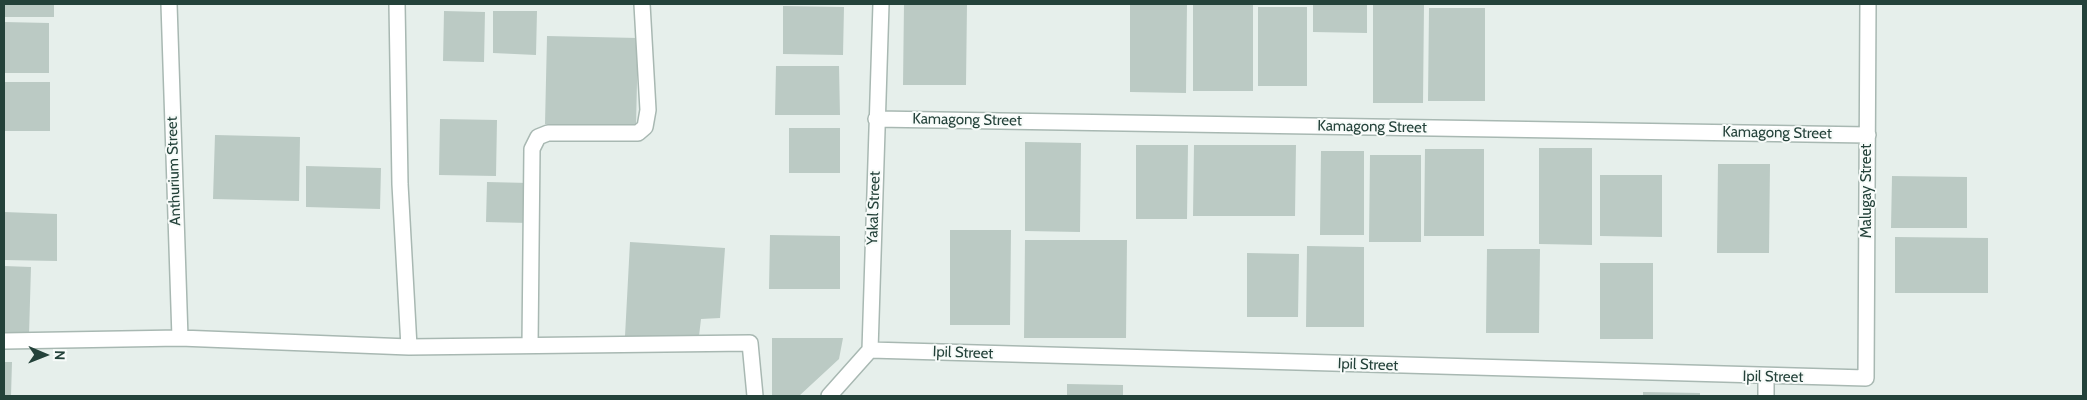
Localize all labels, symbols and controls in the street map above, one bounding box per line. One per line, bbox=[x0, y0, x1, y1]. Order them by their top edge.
street label: Kamagong Street bbox=[912, 110, 1022, 130]
street label: Anthurium Street bbox=[163, 116, 185, 226]
street label: Kamagong Street bbox=[1317, 117, 1427, 137]
street label: Kamagong Street bbox=[1722, 123, 1832, 143]
street label: Malugay Street bbox=[1858, 144, 1876, 238]
street label: Yakal Street bbox=[864, 171, 884, 245]
north arrow bbox=[20, 330, 70, 380]
street label: Ipil Street bbox=[932, 343, 994, 363]
text: N bbox=[51, 350, 69, 360]
street label: Ipil Street bbox=[1337, 355, 1399, 375]
street label: Ipil Street bbox=[1743, 367, 1803, 387]

